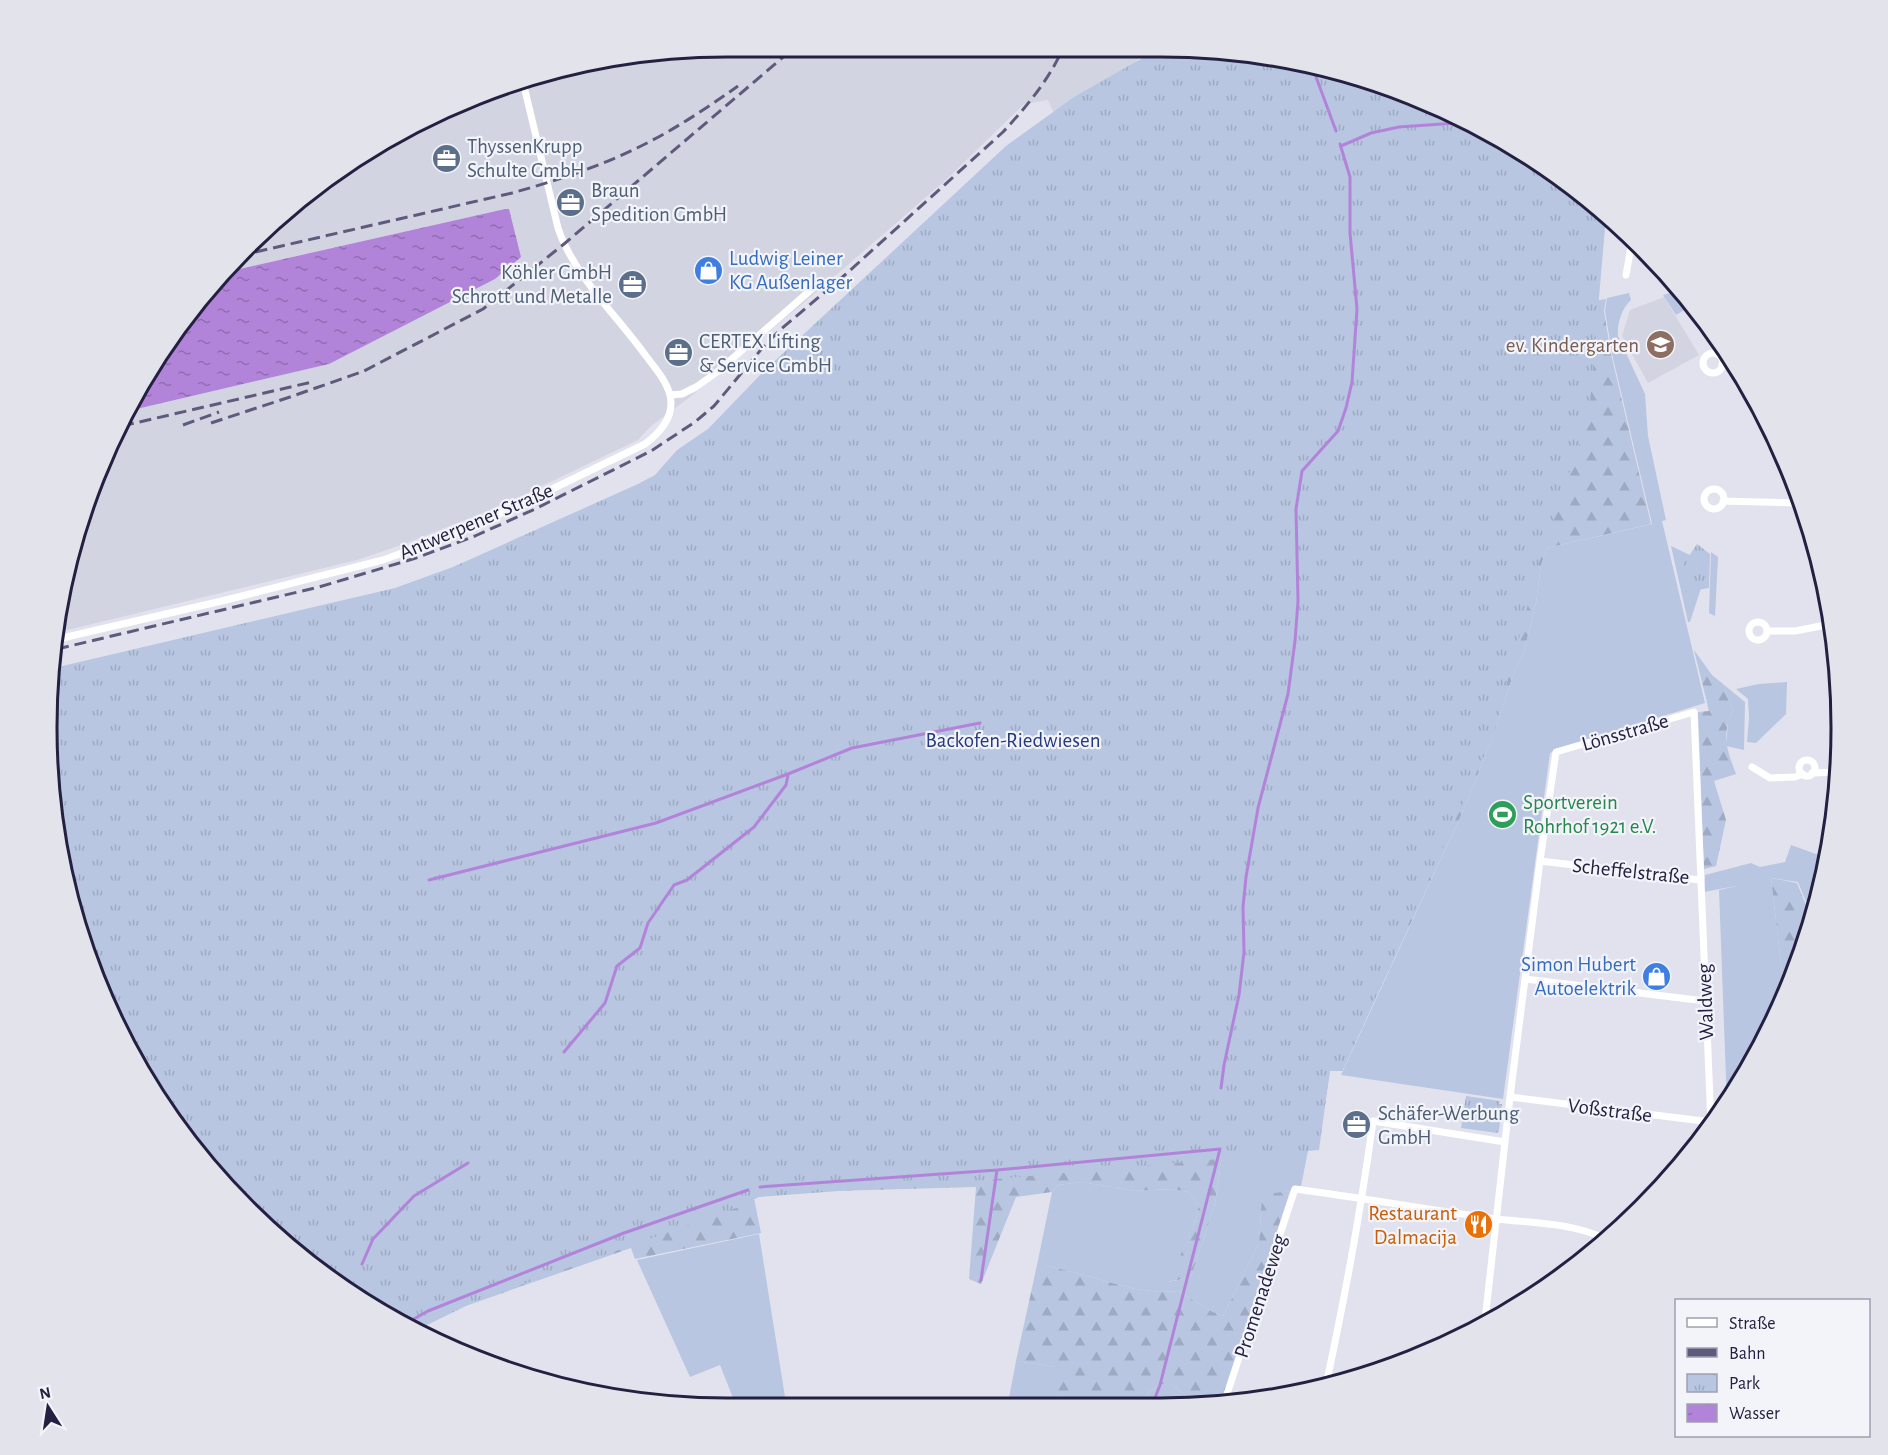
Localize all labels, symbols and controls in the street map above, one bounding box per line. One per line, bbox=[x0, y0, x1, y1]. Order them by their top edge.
place label: ThyssenKrupp Schulte GmbH bbox=[467, 136, 585, 181]
office icon: ThyssenKrupp Schulte GmbH bbox=[430, 142, 462, 174]
place label: Braun Spedition GmbH bbox=[591, 180, 727, 225]
office icon: Braun Spedition GmbH bbox=[554, 186, 586, 218]
place label: Ludwig Leiner KG Außenlager bbox=[729, 248, 852, 293]
shop icon: Ludwig Leiner KG Außenlager bbox=[692, 254, 724, 286]
place label: Köhler GmbH Schrott und Metalle bbox=[452, 262, 612, 307]
office icon: Köhler GmbH Schrott und Metalle bbox=[617, 268, 649, 300]
school or university icon: ev. Kindergarten bbox=[1644, 329, 1676, 361]
place label: CERTEX Lifting & Service GmbH bbox=[699, 331, 832, 376]
place label: ev. Kindergarten bbox=[1506, 335, 1639, 356]
office icon: CERTEX Lifting & Service GmbH bbox=[662, 337, 694, 369]
street label: Antwerpener Straße bbox=[396, 480, 556, 563]
street label: Lönsstraße bbox=[1579, 710, 1671, 755]
park label: Backofen-Riedwiesen bbox=[926, 730, 1100, 751]
place label: Sportverein Rohrhof 1921 e.V. bbox=[1523, 792, 1656, 837]
sports icon: Sportverein Rohrhof 1921 e.V. bbox=[1486, 798, 1518, 830]
street label: Scheffelstraße bbox=[1571, 855, 1690, 888]
place label: Simon Hubert Autoelektrik bbox=[1521, 954, 1636, 999]
shop icon: Simon Hubert Autoelektrik bbox=[1641, 960, 1673, 992]
street label: Waldweg bbox=[1694, 962, 1717, 1041]
street label: Voßstraße bbox=[1567, 1095, 1653, 1126]
place label: Schäfer-Werbung GmbH bbox=[1378, 1103, 1520, 1148]
office icon: Schäfer-Werbung GmbH bbox=[1341, 1109, 1373, 1141]
place label: Restaurant Dalmacija bbox=[1368, 1203, 1457, 1248]
restaurant icon: Restaurant Dalmacija bbox=[1462, 1209, 1494, 1241]
street label: Promenadeweg bbox=[1231, 1231, 1291, 1361]
legend bbox=[1675, 1299, 1870, 1437]
text: Straße bbox=[1729, 1315, 1775, 1333]
text: Bahn bbox=[1729, 1345, 1765, 1363]
text: Park bbox=[1729, 1375, 1761, 1393]
north arrow bbox=[18, 1377, 78, 1437]
text: N bbox=[38, 1384, 52, 1402]
text: Wasser bbox=[1729, 1405, 1780, 1423]

